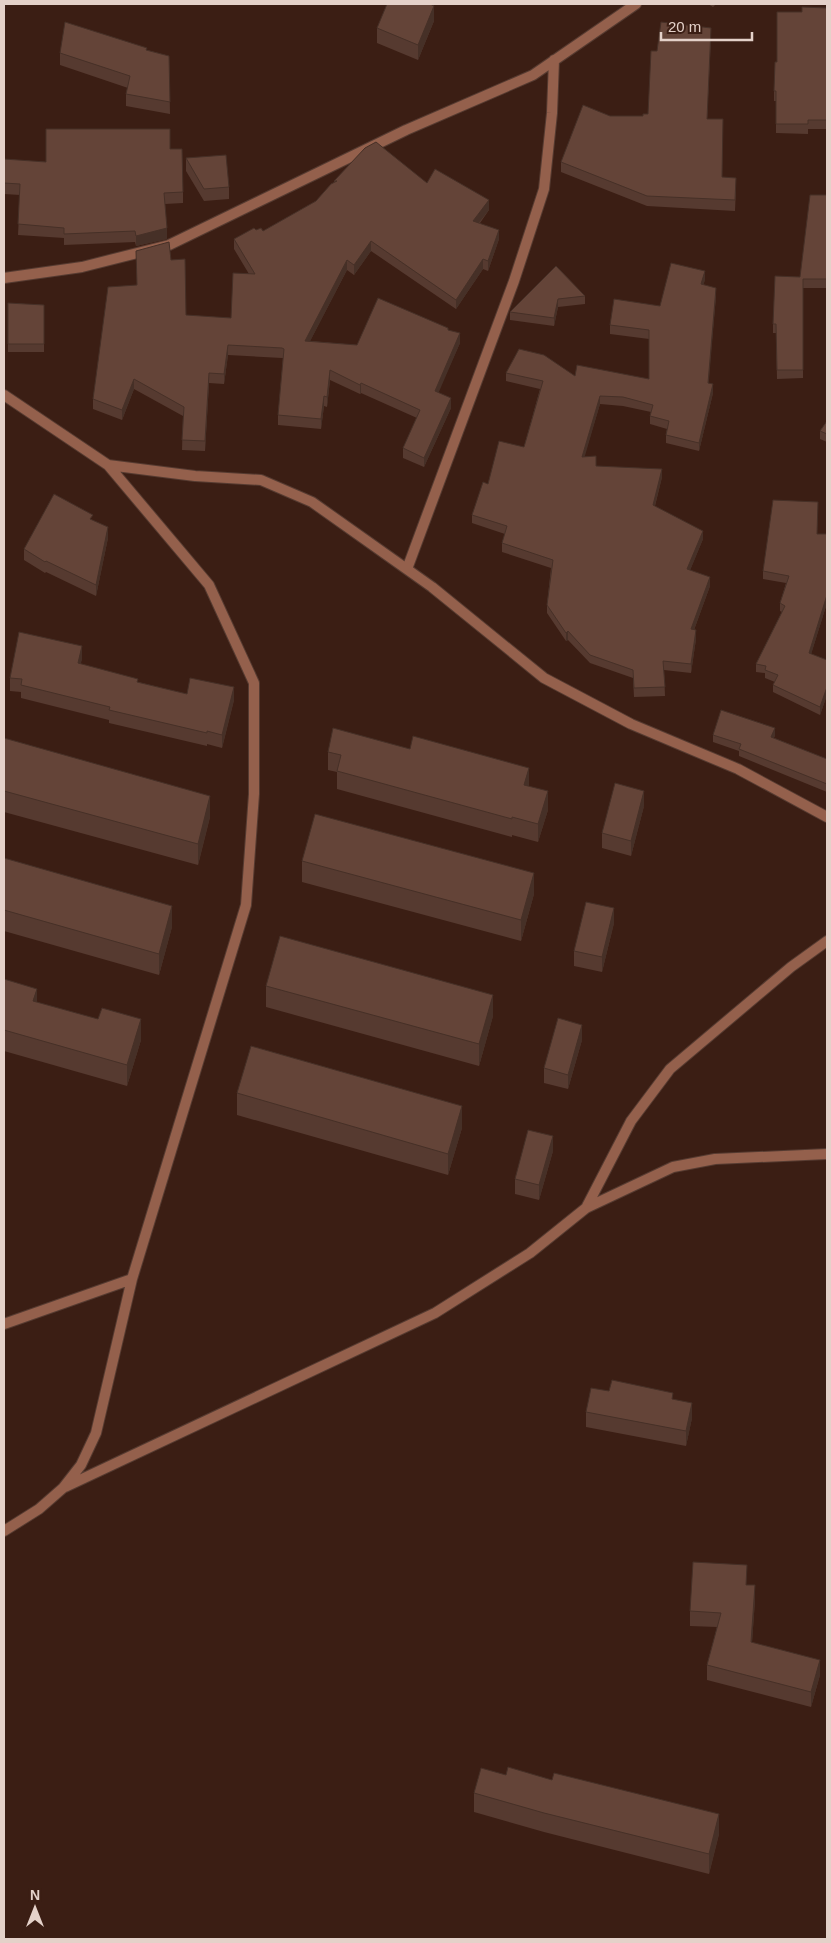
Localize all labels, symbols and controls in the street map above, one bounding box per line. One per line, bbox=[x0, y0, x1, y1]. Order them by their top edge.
scale bar bbox=[661, 10, 752, 42]
text: 20 m bbox=[668, 18, 701, 35]
north arrow bbox=[10, 1883, 60, 1933]
text: N bbox=[30, 1887, 40, 1903]

